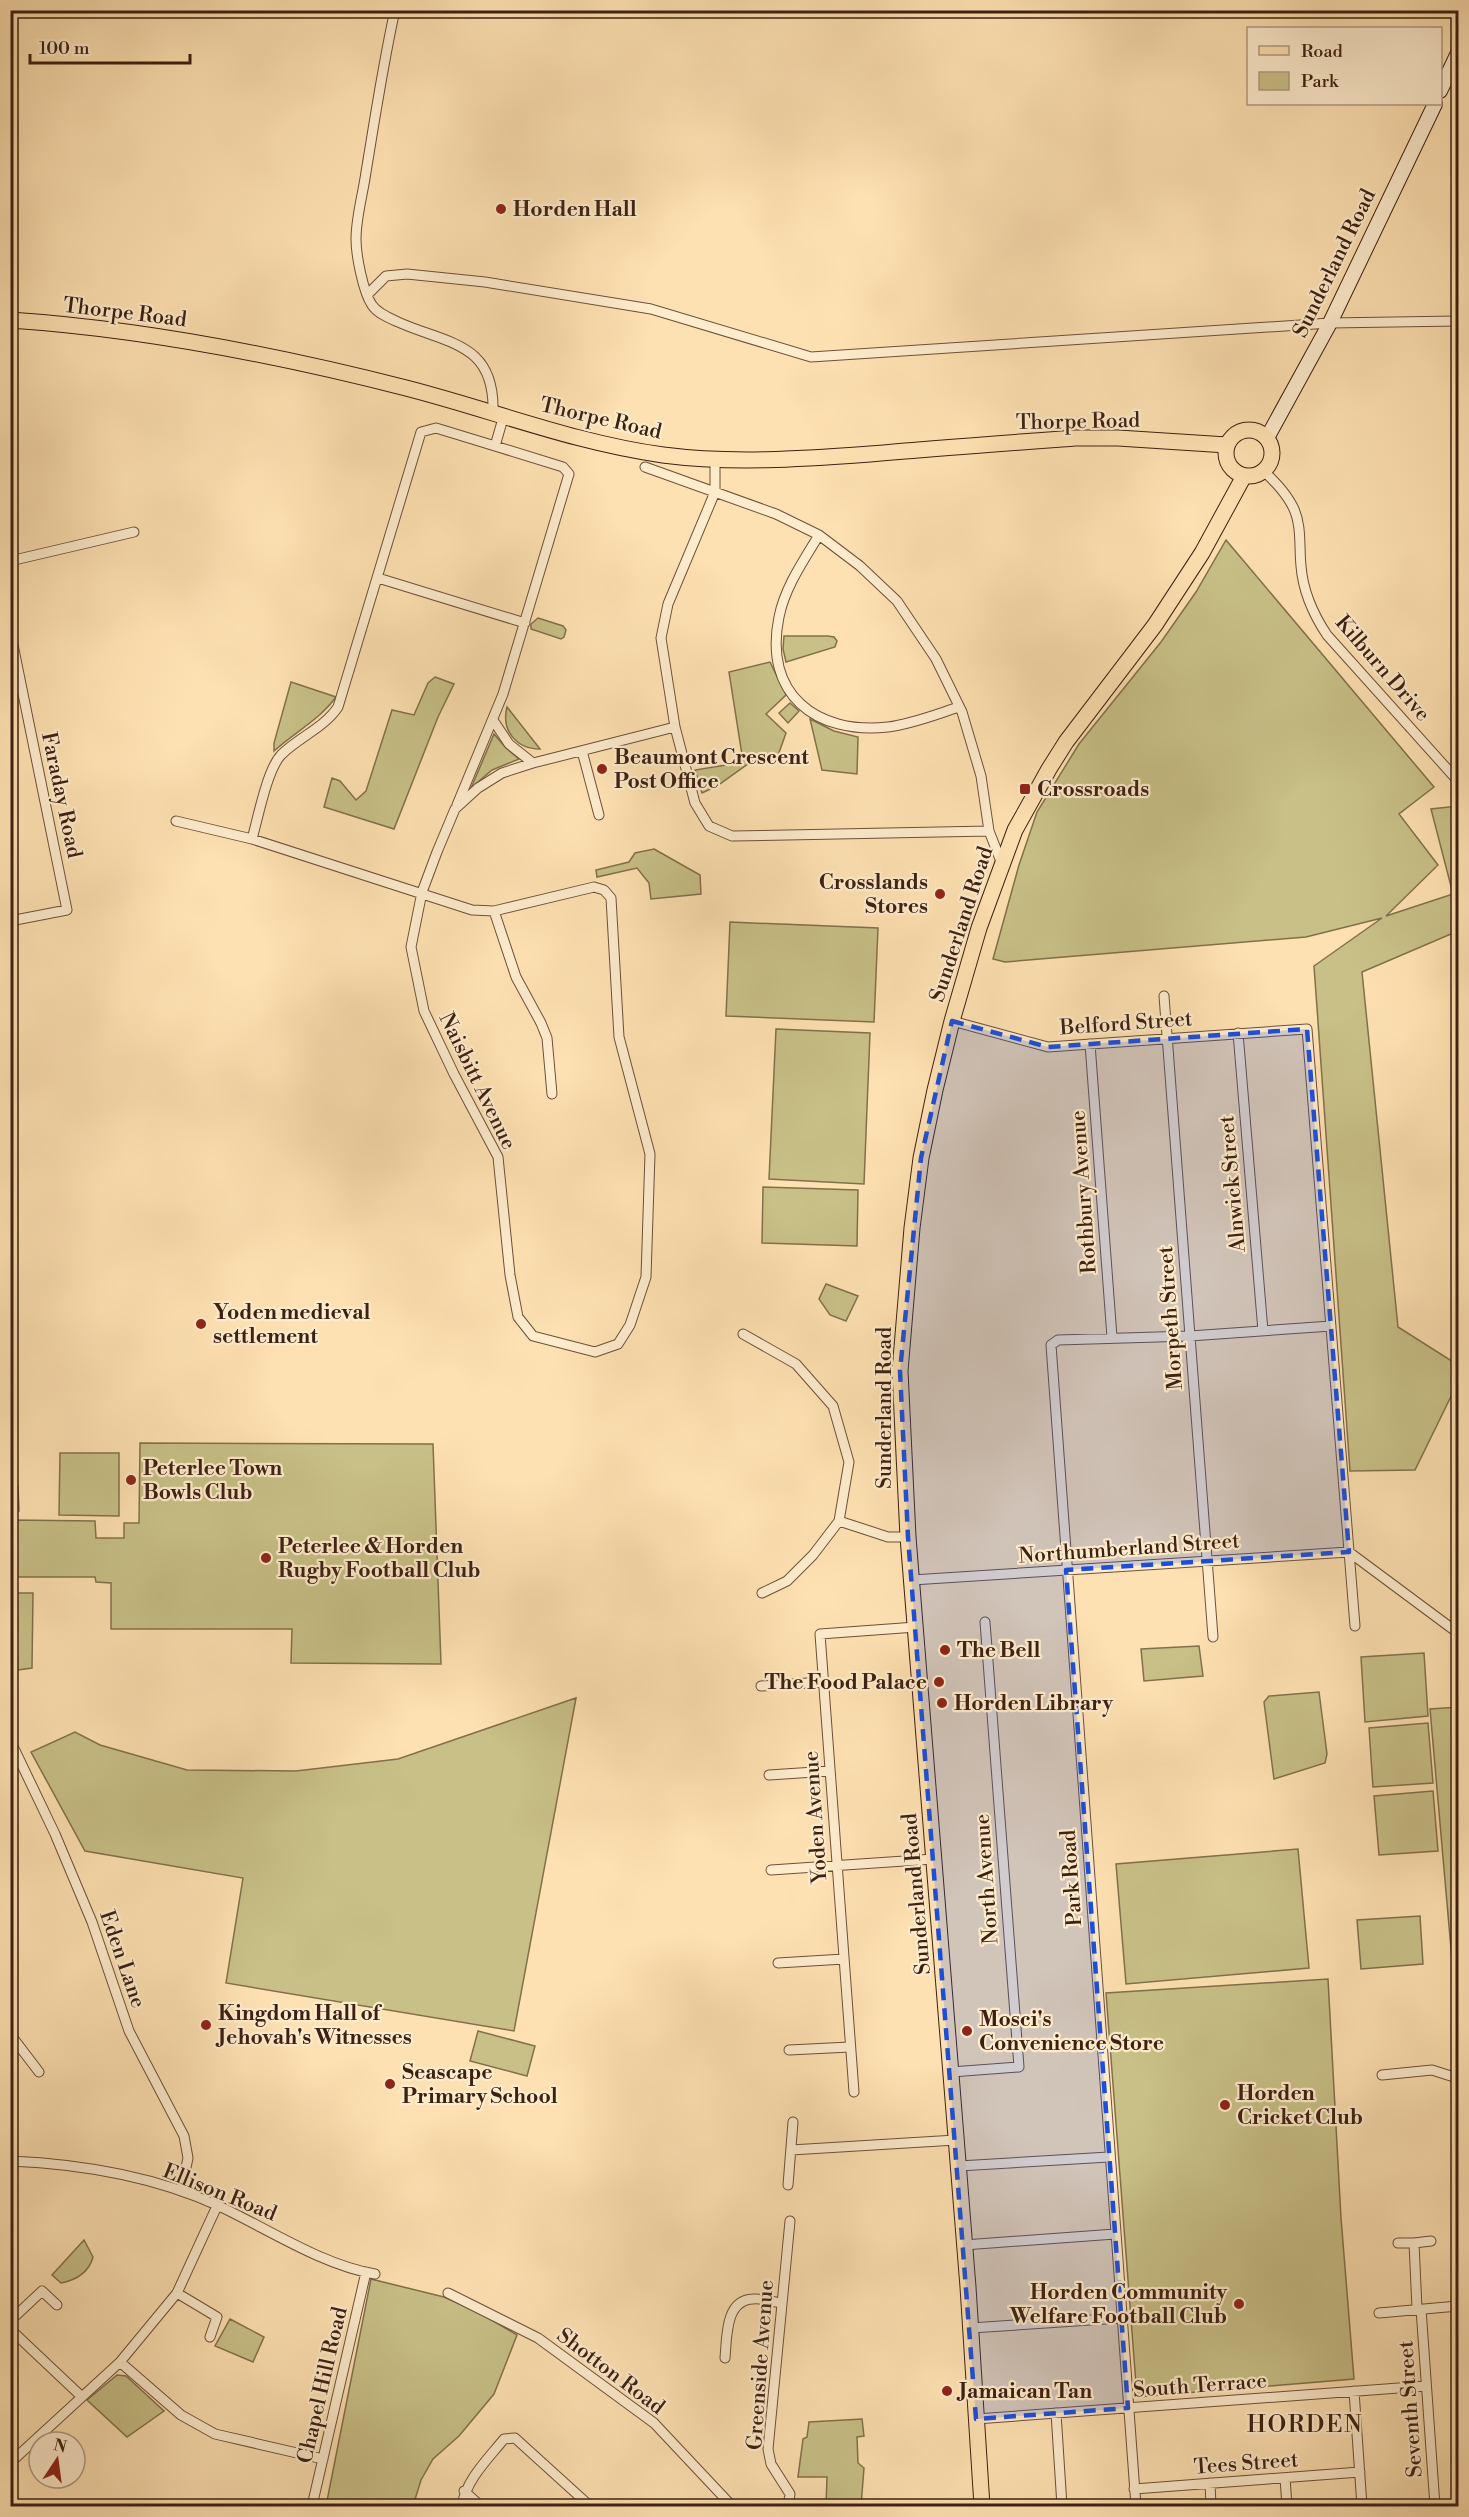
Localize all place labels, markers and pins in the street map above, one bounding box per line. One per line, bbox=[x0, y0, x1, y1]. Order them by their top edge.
place label: Horden Hall bbox=[513, 197, 637, 223]
marker: Horden Hall bbox=[494, 202, 508, 216]
place label: Beaumont Crescent Post Office bbox=[614, 745, 809, 795]
marker: Beaumont Crescent Post Office bbox=[595, 762, 609, 776]
place label: Crossroads bbox=[1037, 777, 1149, 803]
marker: Crossroads bbox=[1018, 782, 1032, 796]
place label: Crosslands Stores bbox=[819, 870, 928, 920]
marker: Crosslands Stores bbox=[933, 887, 947, 901]
place label: Yoden medieval settlement bbox=[213, 1300, 371, 1350]
marker: Yoden medieval settlement bbox=[194, 1317, 208, 1331]
place label: Peterlee Town Bowls Club bbox=[143, 1456, 282, 1506]
marker: Peterlee Town Bowls Club bbox=[124, 1473, 138, 1487]
place label: Peterlee & Horden Rugby Football Club bbox=[278, 1534, 481, 1584]
marker: Peterlee & Horden Rugby Football Club bbox=[259, 1551, 273, 1565]
place label: The Bell bbox=[957, 1638, 1040, 1664]
marker: The Bell bbox=[938, 1643, 952, 1657]
place label: The Food Palace bbox=[764, 1670, 927, 1696]
marker: The Food Palace bbox=[932, 1675, 946, 1689]
place label: Horden Library bbox=[954, 1691, 1113, 1717]
marker: Horden Library bbox=[935, 1696, 949, 1710]
place label: Kingdom Hall of Jehovah's Witnesses bbox=[215, 2001, 412, 2051]
place label: Mosci's Convenience Store bbox=[979, 2007, 1164, 2057]
marker: Kingdom Hall of Jehovah's Witnesses bbox=[199, 2018, 213, 2032]
marker: Mosci's Convenience Store bbox=[960, 2024, 974, 2038]
place label: Seascape Primary School bbox=[402, 2060, 558, 2110]
marker: Seascape Primary School bbox=[383, 2077, 397, 2091]
place label: Horden Cricket Club bbox=[1237, 2081, 1363, 2131]
marker: Horden Cricket Club bbox=[1218, 2098, 1232, 2112]
place label: Horden Community Welfare Football Club bbox=[1009, 2280, 1227, 2330]
marker: Horden Community Welfare Football Club bbox=[1232, 2297, 1246, 2311]
place label: Jamaican Tan bbox=[956, 2379, 1092, 2405]
marker: Jamaican Tan bbox=[940, 2384, 954, 2398]

